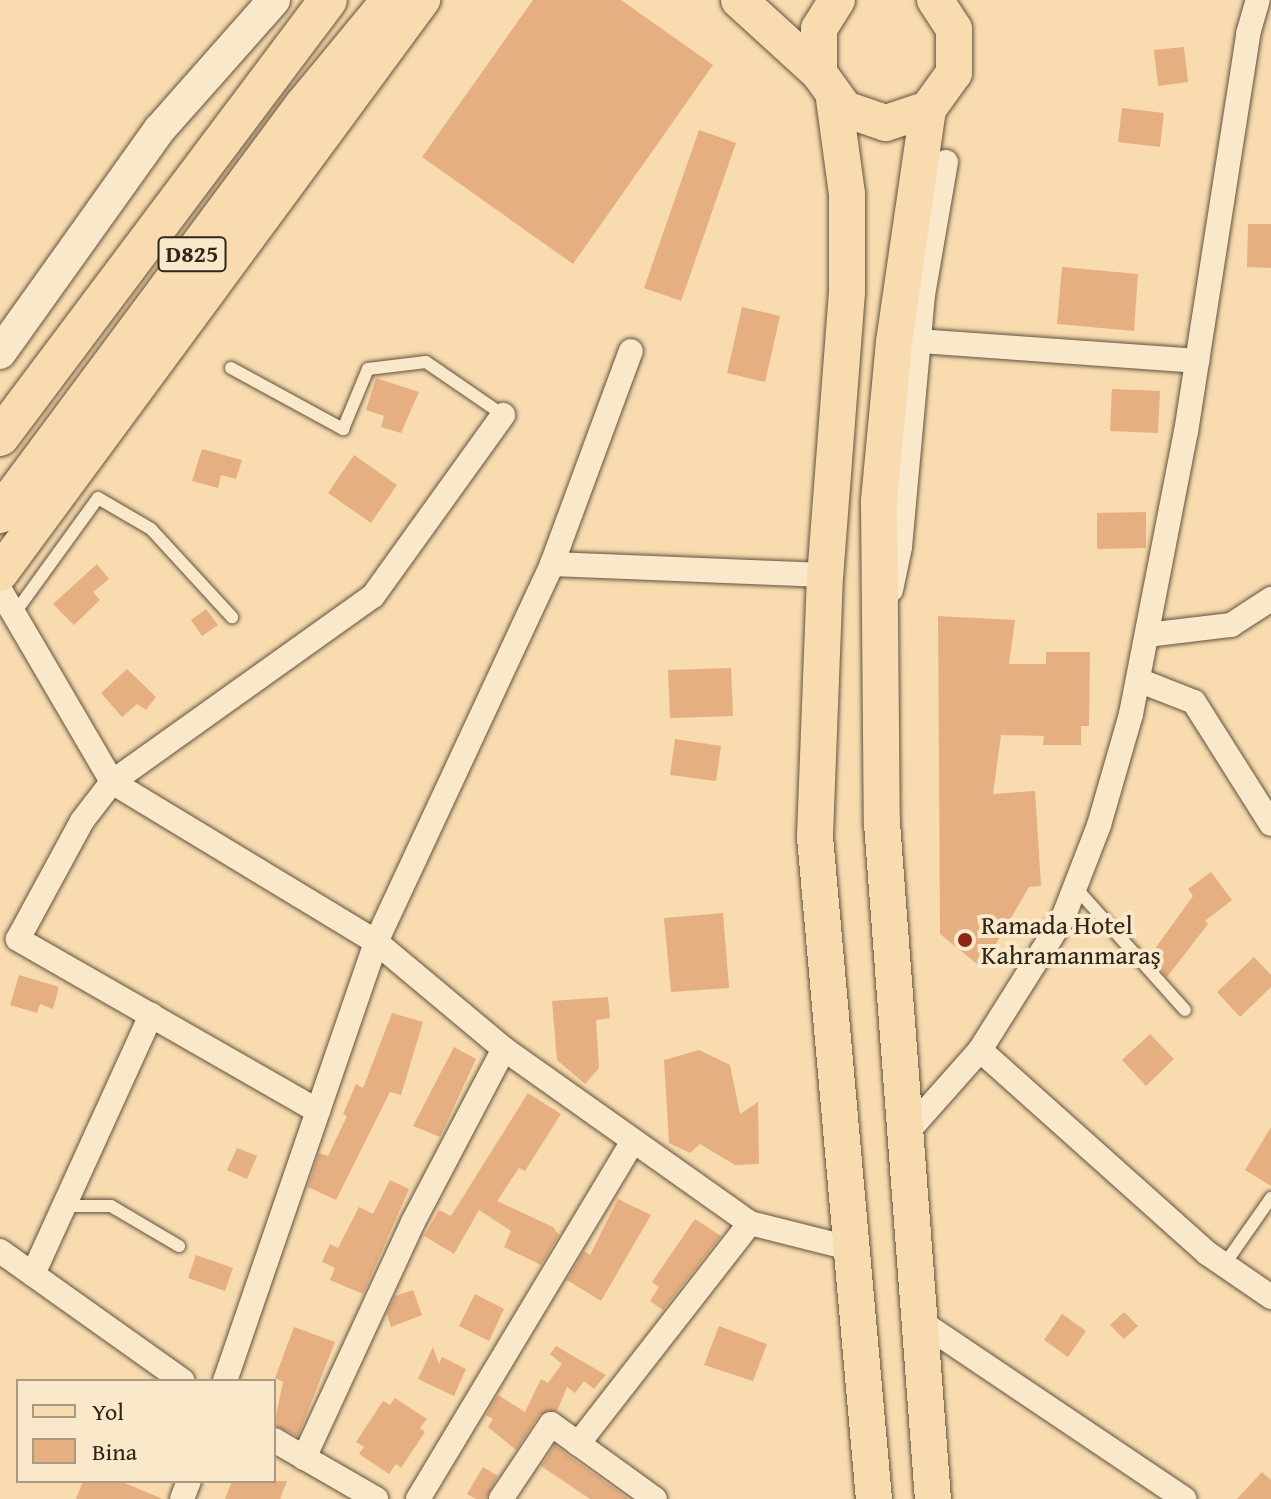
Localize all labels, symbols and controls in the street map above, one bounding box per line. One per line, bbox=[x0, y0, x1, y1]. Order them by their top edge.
road number: D825 bbox=[156, 234, 228, 274]
place label: Ramada Hotel Kahramanmaraş bbox=[981, 909, 1161, 970]
marker: Ramada Hotel Kahramanmaraş bbox=[956, 931, 974, 949]
legend bbox=[16, 1379, 276, 1483]
text: Yol bbox=[92, 1394, 124, 1429]
text: Bina bbox=[92, 1434, 137, 1469]

